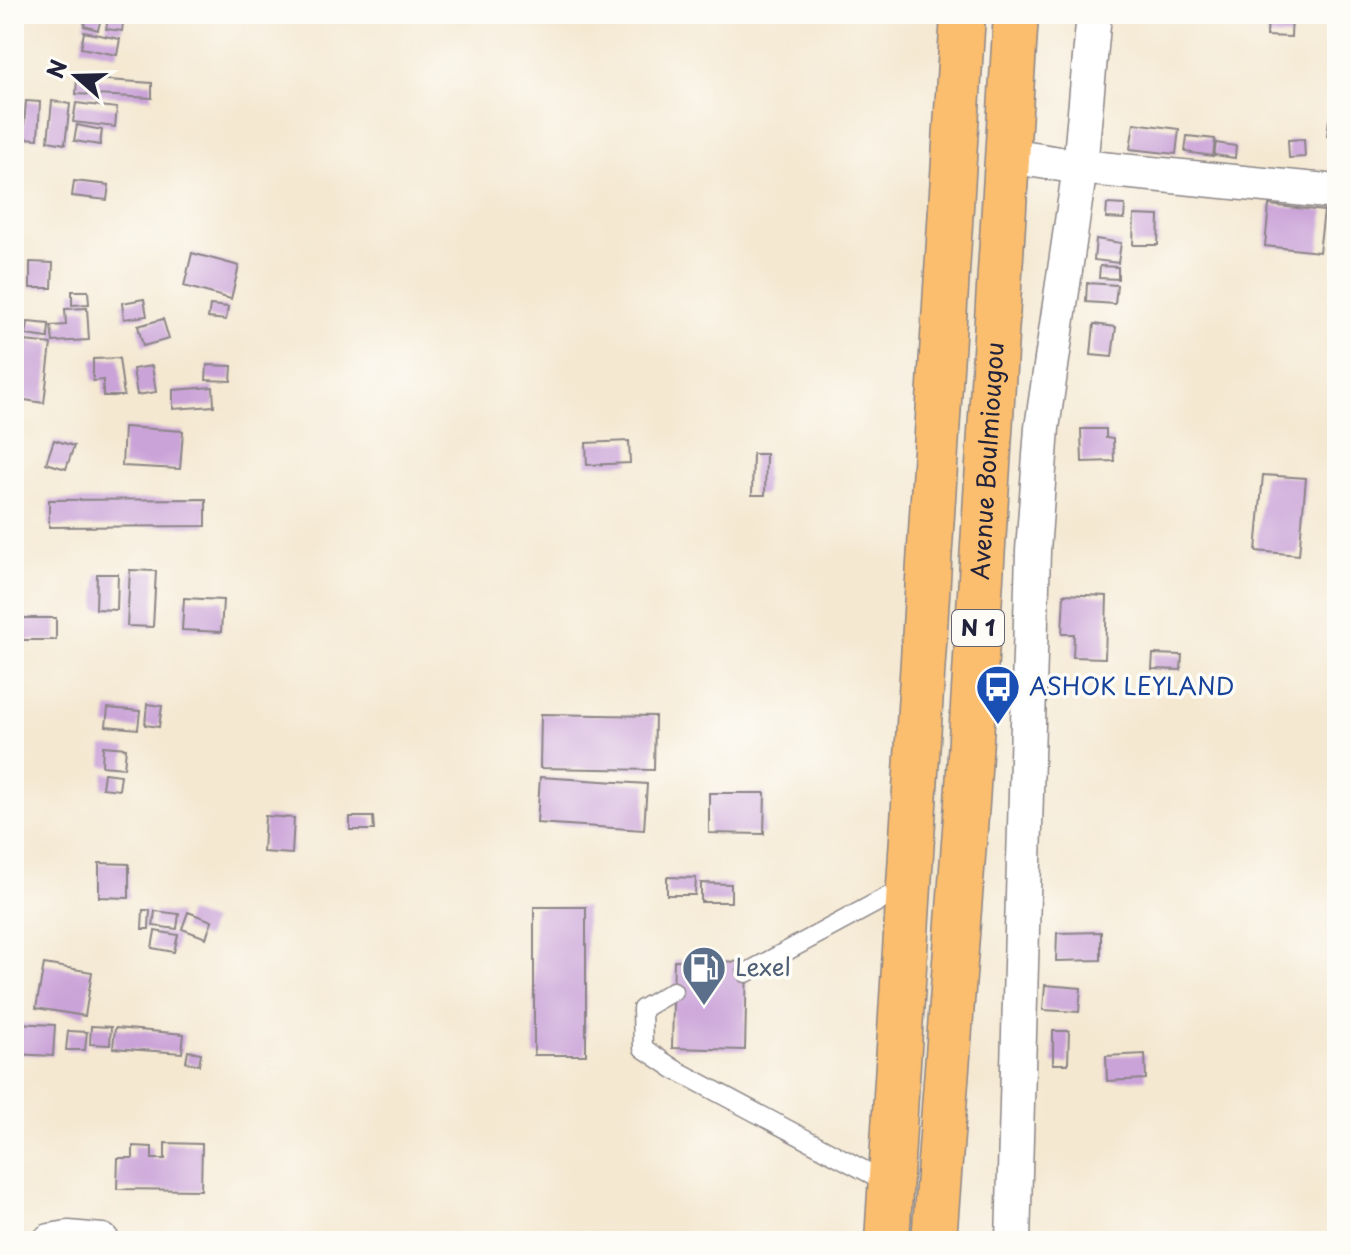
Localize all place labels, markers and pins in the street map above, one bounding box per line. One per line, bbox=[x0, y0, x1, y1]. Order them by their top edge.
bus stop icon: ASHOK LEYLAND bbox=[974, 663, 1022, 726]
place label: ASHOK LEYLAND bbox=[1029, 667, 1234, 703]
fuel station icon: Lexel bbox=[680, 944, 728, 1007]
place label: Lexel bbox=[735, 948, 791, 984]

